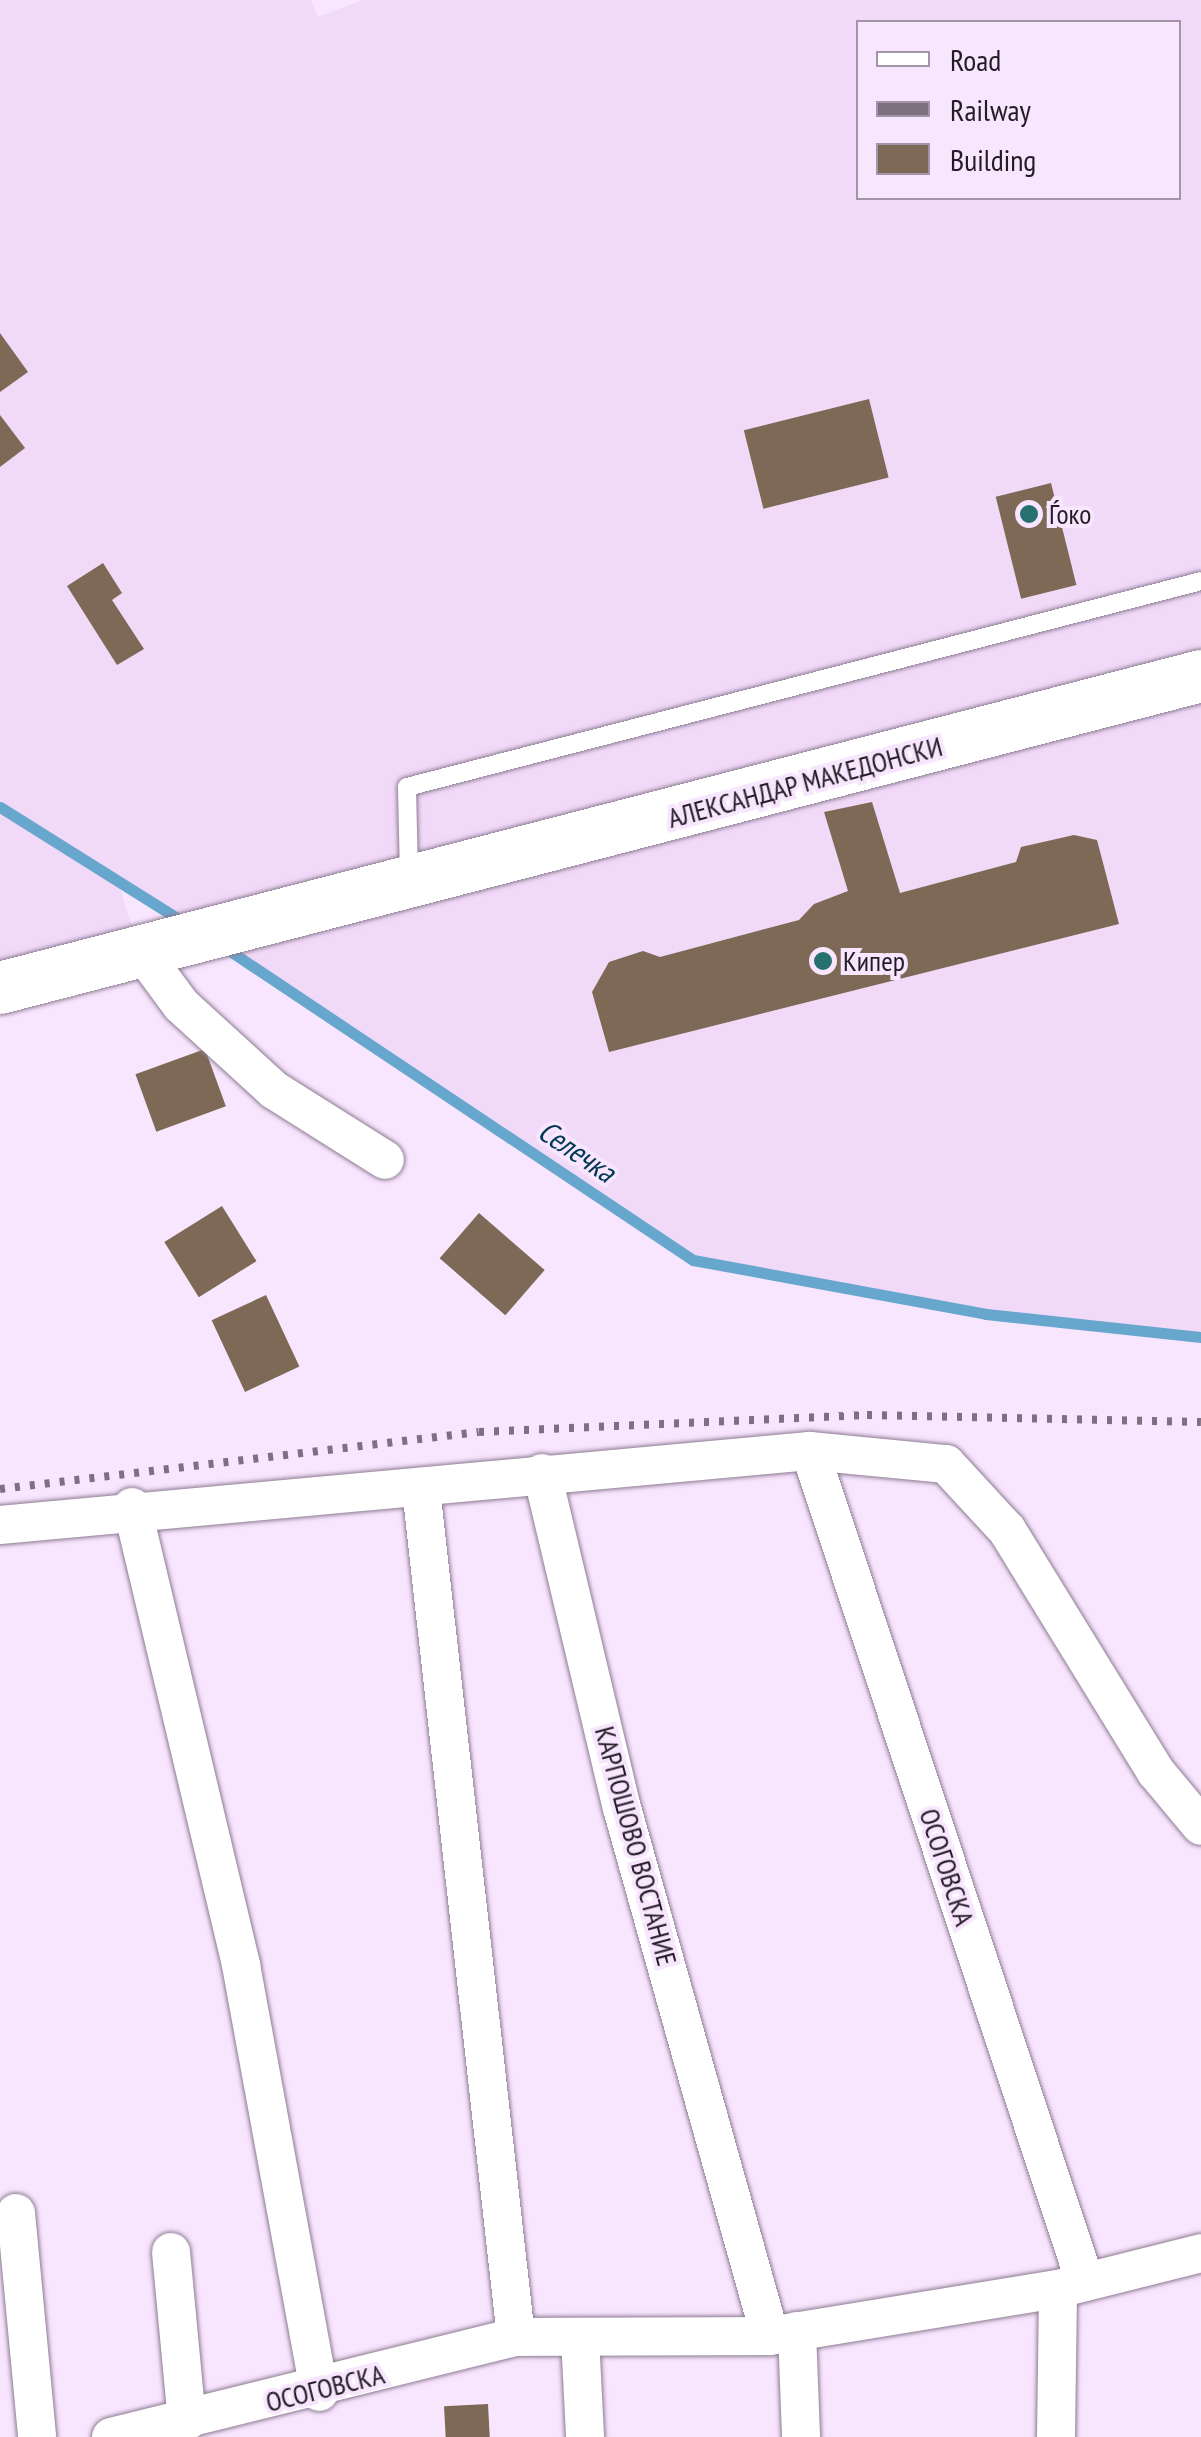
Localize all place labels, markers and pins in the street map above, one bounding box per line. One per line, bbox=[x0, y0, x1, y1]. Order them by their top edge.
place label: Ѓоко bbox=[1049, 497, 1091, 531]
marker: Ѓоко bbox=[1018, 503, 1040, 525]
place label: Кипер bbox=[843, 944, 905, 978]
marker: Кипер bbox=[812, 950, 834, 972]

